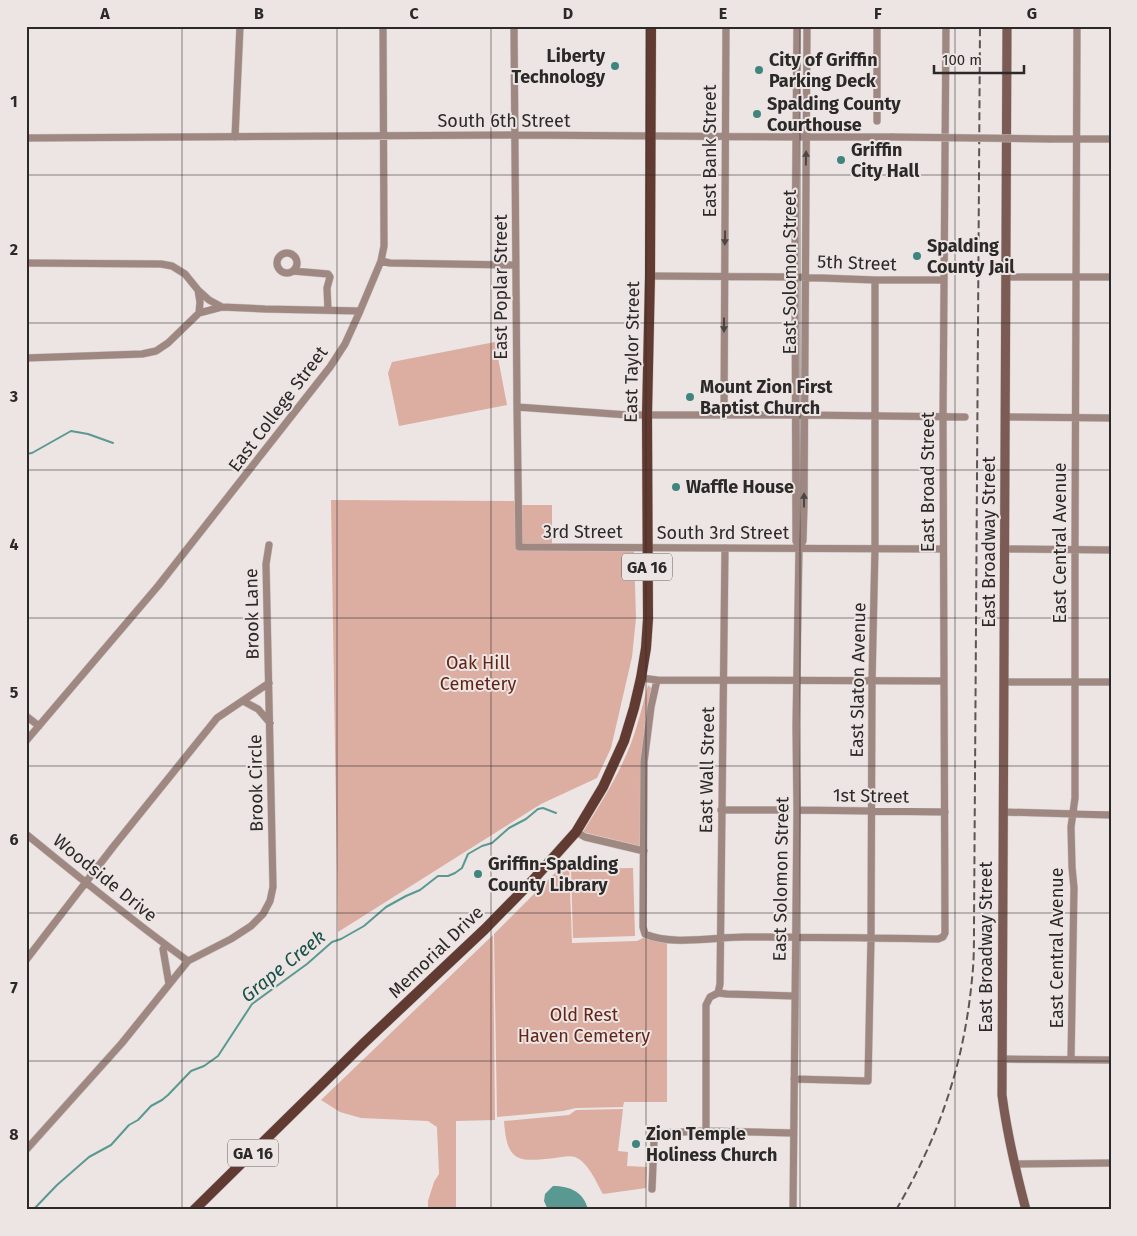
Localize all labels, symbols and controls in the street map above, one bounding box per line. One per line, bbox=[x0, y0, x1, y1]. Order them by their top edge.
text: A bbox=[99, 4, 110, 23]
text: B bbox=[254, 4, 264, 23]
text: C bbox=[409, 4, 419, 23]
text: D bbox=[563, 4, 573, 23]
text: E bbox=[719, 4, 727, 23]
text: F bbox=[874, 4, 882, 23]
text: G bbox=[1027, 4, 1037, 23]
scale bar bbox=[934, 42, 1024, 74]
place label: Liberty Technology bbox=[511, 45, 606, 88]
place label: City of Griffin Parking Deck bbox=[769, 49, 878, 92]
text: 100 m bbox=[942, 51, 982, 69]
marker: Liberty Technology bbox=[609, 60, 621, 72]
marker: City of Griffin Parking Deck bbox=[753, 64, 765, 76]
street label: East Bank Street bbox=[699, 84, 721, 217]
text: 1 bbox=[10, 92, 18, 111]
place label: Spalding County Courthouse bbox=[767, 93, 901, 136]
marker: Spalding County Courthouse bbox=[751, 108, 763, 120]
street label: South 6th Street bbox=[438, 110, 571, 132]
place label: Griffin City Hall bbox=[851, 139, 920, 182]
one-way arrow bbox=[802, 150, 810, 166]
marker: Griffin City Hall bbox=[835, 154, 847, 166]
street label: East Solomon Street bbox=[779, 189, 801, 354]
street label: East Poplar Street bbox=[490, 214, 512, 360]
one-way arrow bbox=[721, 230, 729, 246]
place label: Spalding County Jail bbox=[927, 235, 1015, 278]
text: 2 bbox=[10, 240, 18, 259]
marker: Spalding County Jail bbox=[911, 250, 923, 262]
street label: 5th Street bbox=[817, 251, 898, 275]
street label: East Taylor Street bbox=[620, 280, 644, 423]
one-way arrow bbox=[720, 317, 728, 333]
street label: East College Street bbox=[224, 341, 333, 476]
place label: Mount Zion First Baptist Church bbox=[700, 376, 834, 419]
text: 3 bbox=[9, 387, 18, 406]
marker: Mount Zion First Baptist Church bbox=[684, 391, 696, 403]
street label: East Broad Street bbox=[917, 411, 939, 552]
street label: East Broadway Street bbox=[978, 456, 1000, 628]
street label: East Central Avenue bbox=[1049, 463, 1071, 624]
place label: Waffle House bbox=[686, 476, 794, 498]
marker: Waffle House bbox=[670, 481, 682, 493]
one-way arrow bbox=[800, 492, 808, 508]
street label: 3rd Street bbox=[543, 521, 623, 543]
street label: South 3rd Street bbox=[657, 522, 790, 544]
text: 4 bbox=[9, 535, 19, 554]
road number: GA 16 bbox=[622, 554, 672, 580]
street label: Brook Lane bbox=[240, 568, 264, 660]
street label: East Slaton Avenue bbox=[846, 602, 870, 758]
park label: Oak Hill Cemetery bbox=[440, 652, 516, 695]
text: 5 bbox=[10, 683, 19, 702]
street label: East Wall Street bbox=[695, 706, 719, 834]
street label: Brook Circle bbox=[244, 734, 268, 832]
street label: 1st Street bbox=[833, 784, 910, 808]
street label: East Solomon Street bbox=[769, 796, 793, 962]
street label: Woodside Drive bbox=[49, 829, 161, 927]
text: 6 bbox=[9, 830, 19, 849]
place label: Griffin-Spalding County Library bbox=[488, 853, 618, 896]
street label: East Broadway Street bbox=[975, 861, 997, 1033]
marker: Griffin-Spalding County Library bbox=[472, 868, 484, 880]
street label: East Central Avenue bbox=[1046, 868, 1068, 1029]
street label: Memorial Drive bbox=[384, 901, 488, 1003]
water label: Grape Creek bbox=[236, 925, 330, 1007]
text: 7 bbox=[10, 978, 18, 997]
park label: Old Rest Haven Cemetery bbox=[518, 1004, 650, 1047]
place label: Zion Temple Holiness Church bbox=[646, 1123, 777, 1166]
text: 8 bbox=[9, 1125, 19, 1144]
marker: Zion Temple Holiness Church bbox=[630, 1138, 642, 1150]
road number: GA 16 bbox=[228, 1140, 278, 1166]

